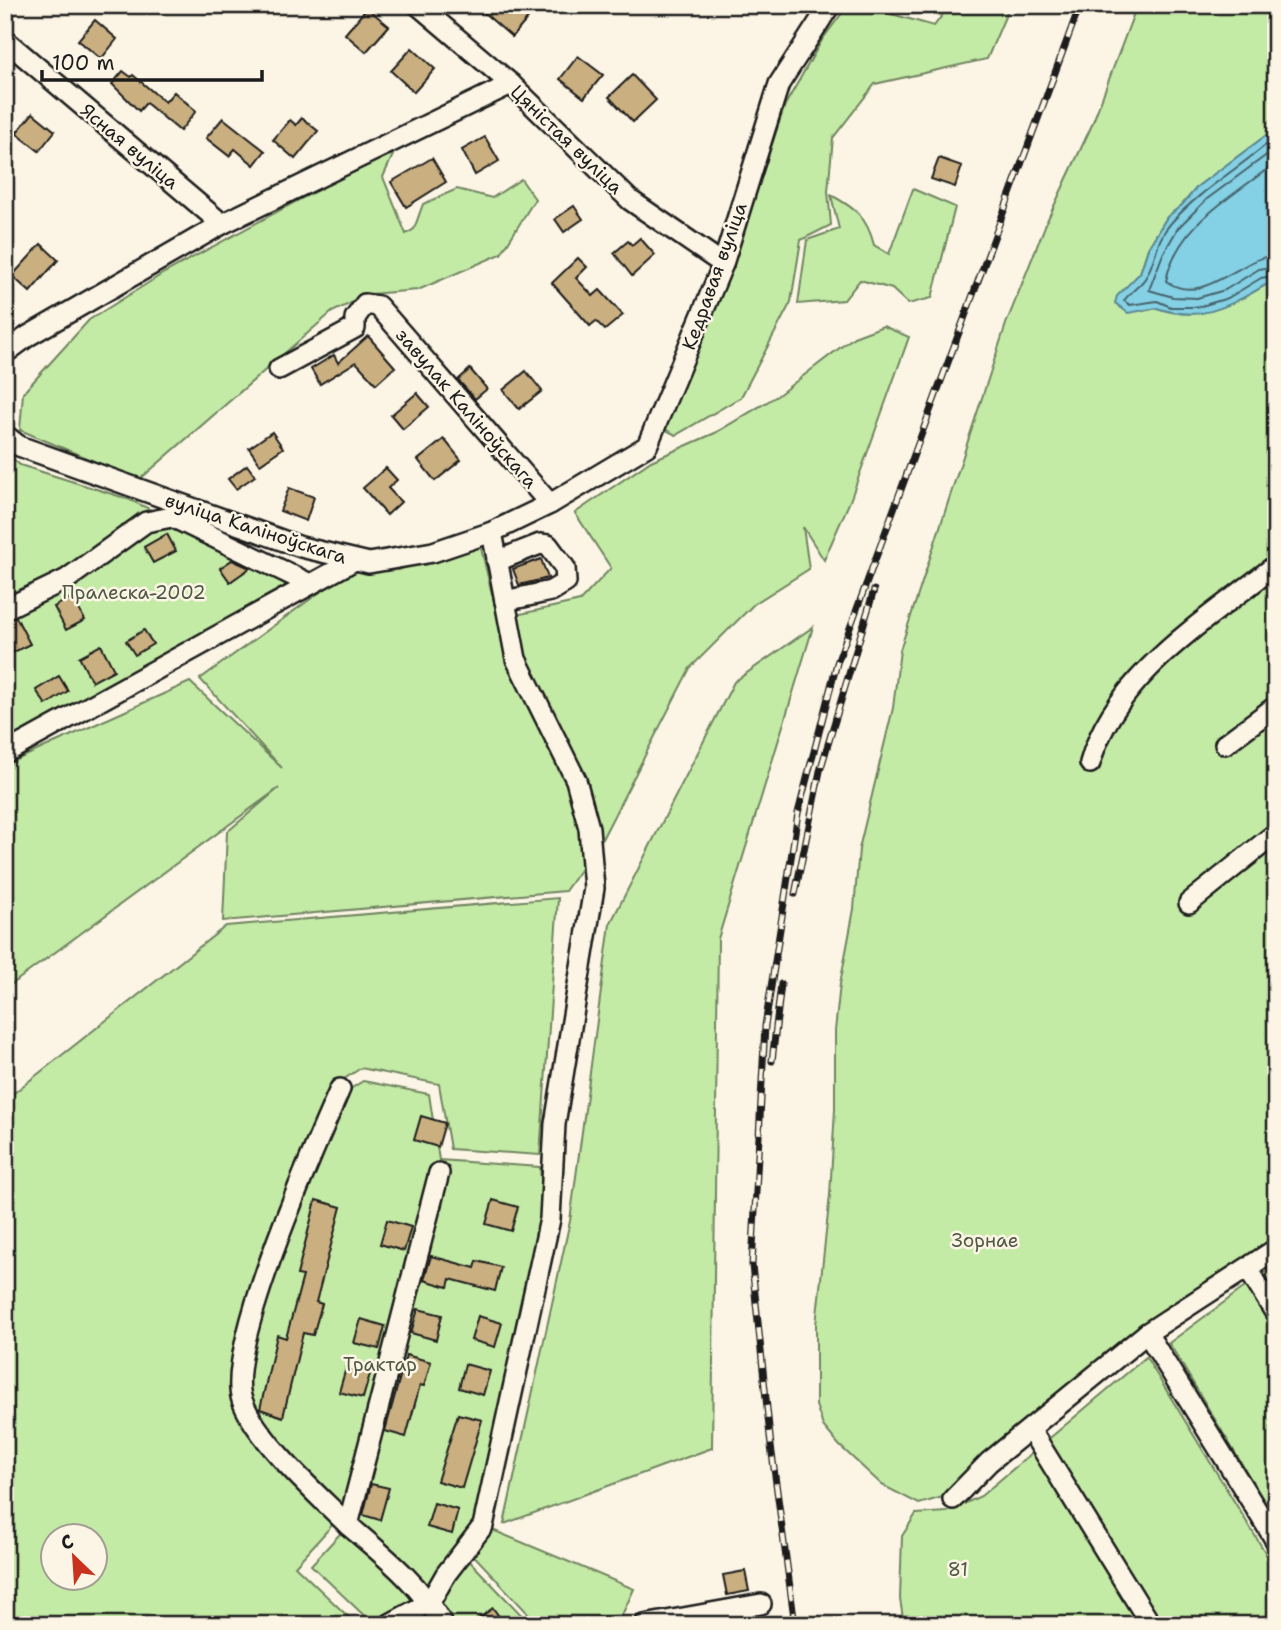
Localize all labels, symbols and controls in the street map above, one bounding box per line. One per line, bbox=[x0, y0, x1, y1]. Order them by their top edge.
scale bar bbox=[42, 38, 262, 82]
text: 100 m bbox=[52, 49, 115, 77]
street label: Цяністая вуліца bbox=[505, 79, 628, 200]
street label: Ясная вуліца bbox=[75, 98, 184, 195]
street label: Кедравая вуліца bbox=[676, 199, 753, 353]
street label: завулак Каліноўскага bbox=[390, 323, 543, 494]
street label: вуліца Каліноўскага bbox=[162, 487, 350, 570]
park label: Пралеска-2002 bbox=[62, 580, 206, 605]
park label: Зорнае bbox=[951, 1228, 1019, 1253]
park label: Трактар bbox=[343, 1352, 417, 1377]
north arrow bbox=[38, 1522, 108, 1592]
text: С bbox=[56, 1528, 78, 1556]
park label: 81 bbox=[948, 1557, 968, 1582]

